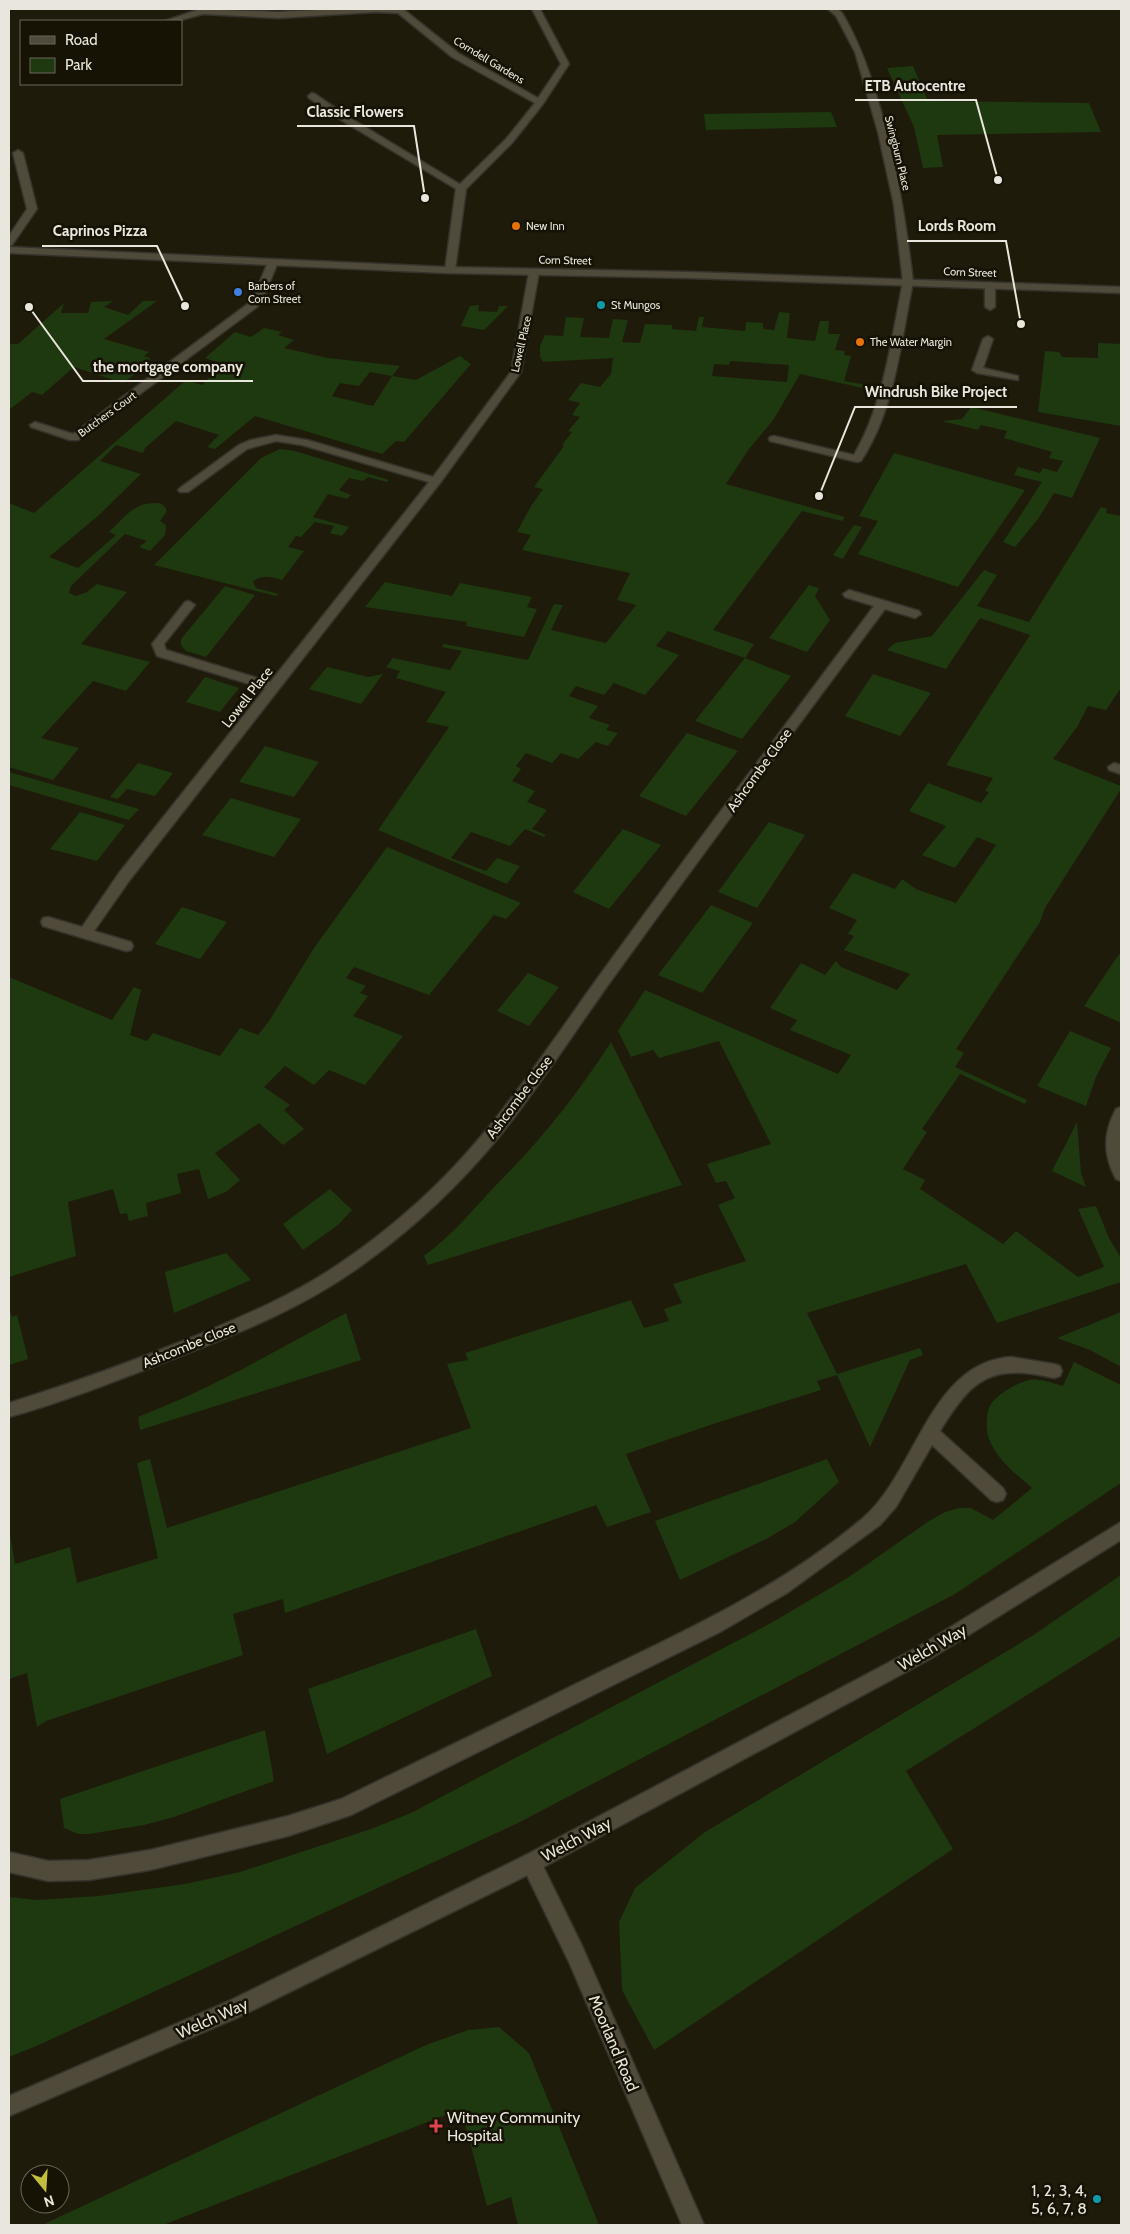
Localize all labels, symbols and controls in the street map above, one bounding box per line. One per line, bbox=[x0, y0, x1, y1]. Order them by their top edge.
legend bbox=[20, 20, 182, 85]
text: Road bbox=[65, 31, 98, 49]
street label: Corndell Gardens bbox=[451, 33, 527, 87]
text: Park bbox=[65, 56, 92, 74]
callout: ETB Autocentre bbox=[855, 70, 976, 100]
text: ETB Autocentre bbox=[864, 77, 966, 95]
callout: Classic Flowers bbox=[297, 96, 414, 126]
text: Classic Flowers bbox=[307, 103, 404, 121]
street label: Swingburn Place bbox=[882, 114, 914, 192]
callout: Lords Room bbox=[907, 211, 1006, 241]
callout: Caprinos Pizza bbox=[42, 216, 157, 246]
text: Lords Room bbox=[918, 217, 996, 235]
place label: New Inn bbox=[526, 219, 565, 233]
marker: New Inn bbox=[510, 220, 522, 232]
text: Caprinos Pizza bbox=[53, 222, 148, 240]
street label: Corn Street bbox=[538, 253, 592, 267]
street label: Corn Street bbox=[943, 264, 997, 280]
place label: Barbers of Corn Street bbox=[248, 279, 301, 306]
marker: Barbers of Corn Street bbox=[232, 286, 244, 298]
place label: St Mungos bbox=[611, 298, 661, 312]
marker: St Mungos bbox=[595, 299, 607, 311]
street label: Lowell Place bbox=[508, 314, 534, 373]
place label: The Water Margin bbox=[870, 335, 952, 349]
marker: The Water Margin bbox=[854, 336, 866, 348]
callout: the mortgage company bbox=[83, 351, 253, 381]
text: the mortgage company bbox=[93, 358, 244, 376]
callout: Windrush Bike Project bbox=[855, 377, 1017, 407]
text: Windrush Bike Project bbox=[865, 383, 1007, 401]
street label: Butchers Court bbox=[75, 388, 139, 440]
street label: Lowell Place bbox=[217, 663, 277, 731]
street label: Ashcombe Close bbox=[723, 725, 795, 815]
street label: Ashcombe Close bbox=[482, 1052, 556, 1142]
street label: Ashcombe Close bbox=[140, 1318, 238, 1372]
street label: Welch Way bbox=[895, 1620, 970, 1675]
street label: Welch Way bbox=[538, 1813, 614, 1866]
street label: Moorland Road bbox=[585, 1992, 642, 2094]
street label: Welch Way bbox=[174, 1994, 251, 2043]
place label: Witney Community Hospital bbox=[447, 2108, 580, 2145]
marker: Witney Community Hospital bbox=[429, 2119, 443, 2133]
north arrow bbox=[20, 2164, 70, 2214]
place label: 1, 2, 3, 4, 5, 6, 7, 8 bbox=[1031, 2181, 1087, 2218]
text: N bbox=[42, 2191, 57, 2211]
marker: 1, 2, 3, 4, 5, 6, 7, 8 bbox=[1091, 2193, 1103, 2205]

